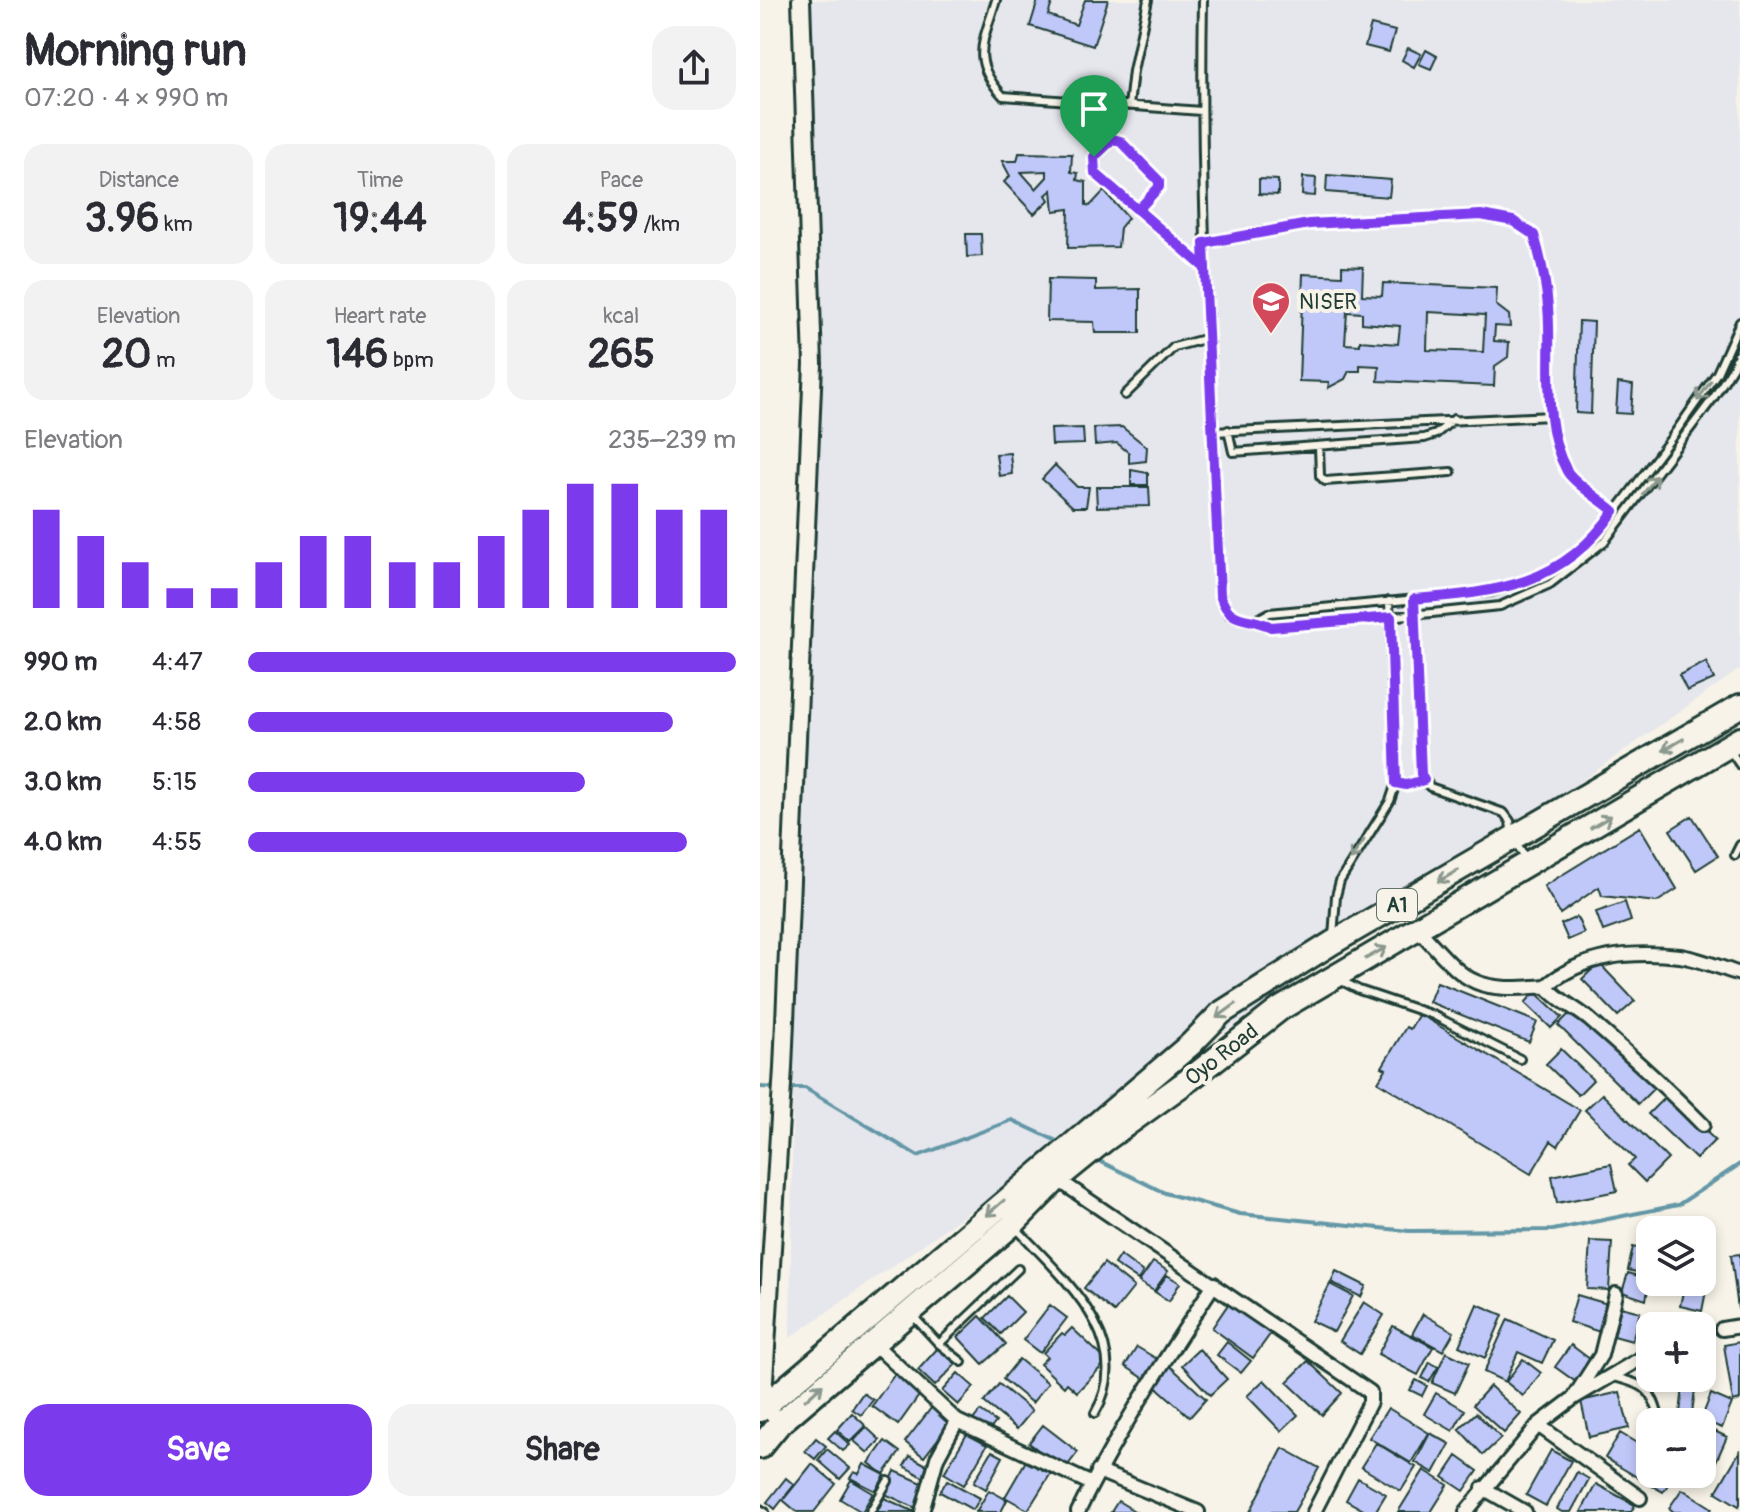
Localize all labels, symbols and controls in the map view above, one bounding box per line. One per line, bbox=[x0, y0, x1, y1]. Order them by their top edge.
text: Morning run bbox=[24, 24, 247, 79]
button: share bbox=[652, 26, 736, 110]
pin bbox=[1060, 75, 1128, 157]
text: 07:20 · 4 × 990 m bbox=[24, 82, 228, 114]
icon: arrive bbox=[1072, 87, 1116, 131]
text: Distance bbox=[98, 166, 179, 194]
text: Time bbox=[357, 166, 403, 194]
text: Pace bbox=[600, 166, 643, 194]
text: 3.96 bbox=[84, 194, 159, 243]
text: 19:44 bbox=[333, 194, 427, 243]
text: 4:59 bbox=[563, 194, 639, 243]
text: km bbox=[159, 210, 193, 238]
text: /km bbox=[639, 210, 680, 238]
school or university icon: NISER bbox=[1250, 280, 1292, 335]
place label: NISER bbox=[1299, 288, 1357, 316]
text: Elevation bbox=[97, 302, 181, 330]
text: Heart rate bbox=[334, 302, 426, 330]
text: kcal bbox=[603, 302, 639, 330]
text: 20 bbox=[102, 330, 151, 379]
text: 146 bbox=[326, 330, 388, 379]
text: 265 bbox=[588, 330, 655, 379]
text: m bbox=[151, 346, 176, 374]
text: bpm bbox=[388, 346, 434, 374]
one-way arrow bbox=[1696, 379, 1712, 401]
text: Elevation bbox=[24, 424, 123, 456]
text: 235–239 m bbox=[608, 424, 736, 456]
one-way arrow bbox=[1641, 475, 1658, 496]
text: 990 m bbox=[24, 646, 97, 678]
text: 4:47 bbox=[152, 646, 203, 678]
text: 2.0 km bbox=[24, 706, 102, 738]
text: 4:58 bbox=[152, 706, 201, 738]
one-way arrow bbox=[1661, 738, 1685, 753]
text: 3.0 km bbox=[24, 766, 102, 798]
text: 5:15 bbox=[152, 766, 197, 798]
one-way arrow bbox=[1589, 814, 1612, 830]
text: 4.0 km bbox=[24, 826, 102, 858]
text: 4:55 bbox=[152, 826, 202, 858]
one-way arrow bbox=[1349, 839, 1365, 861]
one-way arrow bbox=[1437, 868, 1460, 884]
road number: A1 bbox=[1377, 889, 1417, 921]
one-way arrow bbox=[1364, 945, 1387, 961]
one-way arrow bbox=[1216, 1003, 1237, 1020]
street label: Oyo Road bbox=[1179, 1017, 1264, 1092]
one-way arrow bbox=[985, 1199, 1006, 1217]
map controls bbox=[1636, 1216, 1716, 1488]
button: layers bbox=[1636, 1216, 1716, 1296]
button: + bbox=[1636, 1312, 1716, 1392]
one-way arrow bbox=[804, 1383, 824, 1401]
button: Save bbox=[24, 1404, 372, 1496]
button: Share bbox=[388, 1404, 736, 1496]
button: − bbox=[1636, 1408, 1716, 1488]

